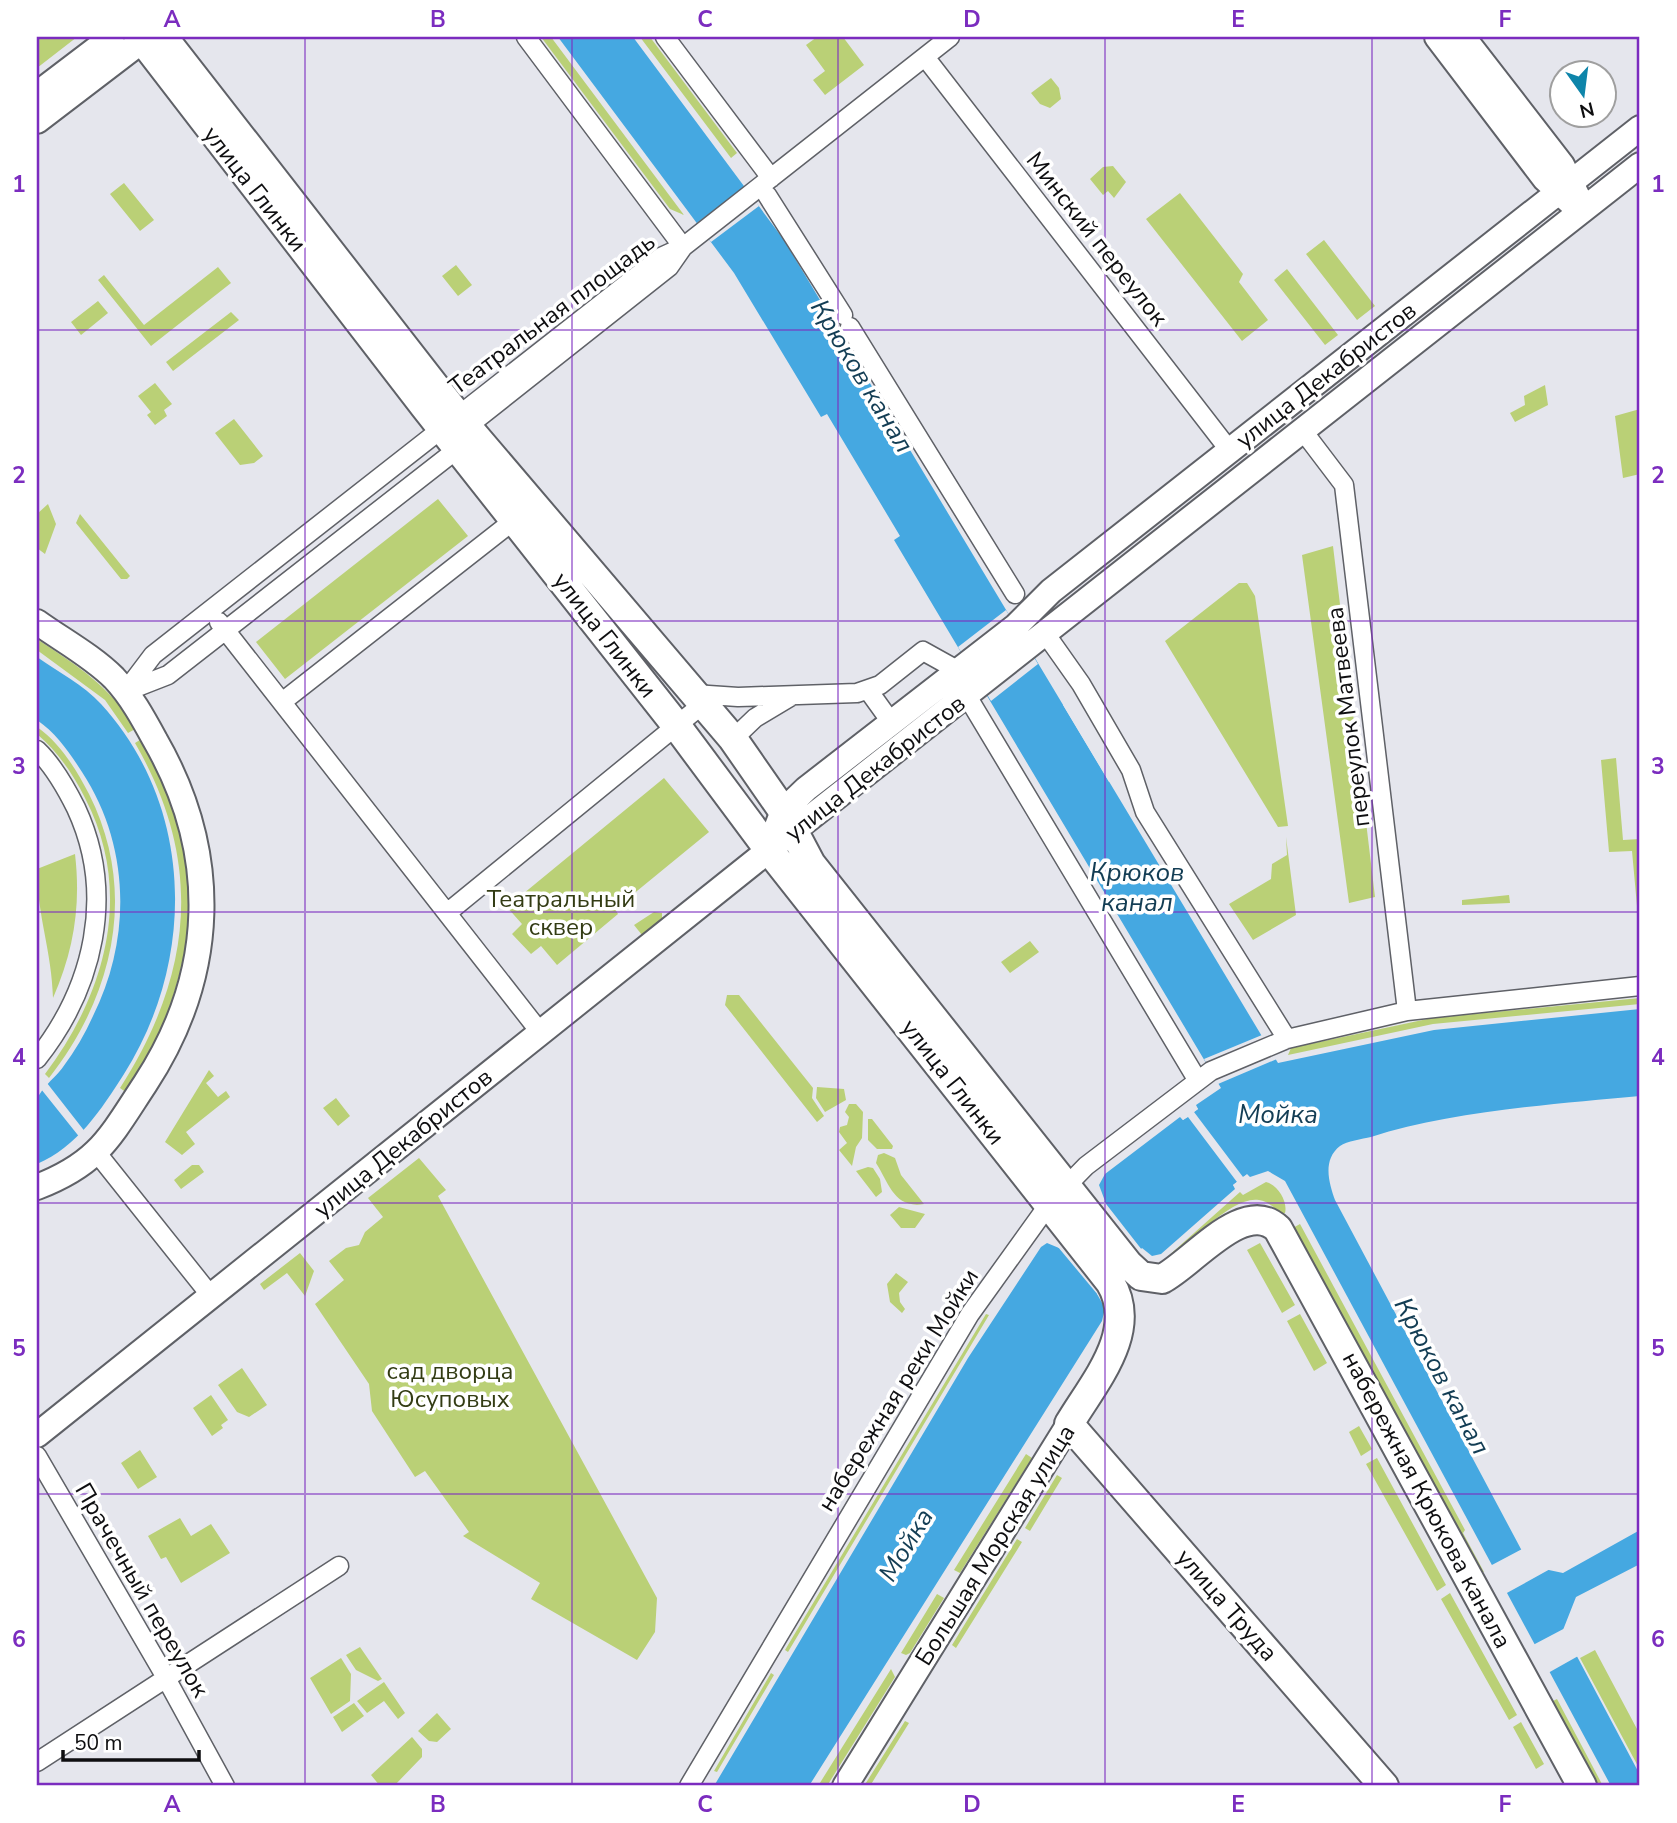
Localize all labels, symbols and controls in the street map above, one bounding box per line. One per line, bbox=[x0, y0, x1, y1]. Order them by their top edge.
text: A bbox=[163, 4, 181, 35]
text: B bbox=[430, 4, 446, 35]
text: C bbox=[697, 4, 713, 35]
text: D bbox=[963, 4, 981, 35]
text: E bbox=[1231, 4, 1245, 35]
text: F bbox=[1499, 4, 1512, 35]
north arrow bbox=[1548, 60, 1618, 130]
text: N bbox=[1577, 95, 1597, 124]
street label: улица Глинки bbox=[196, 120, 314, 258]
street label: Минский переулок bbox=[1019, 145, 1175, 333]
text: 1 bbox=[12, 169, 26, 200]
text: 1 bbox=[1651, 169, 1665, 200]
street label: Театральная площадь bbox=[442, 226, 662, 402]
water label: Крюков канал bbox=[802, 293, 922, 459]
street label: улица Декабристов bbox=[1229, 294, 1423, 456]
text: 2 bbox=[12, 460, 26, 491]
text: 2 bbox=[1651, 460, 1665, 491]
street label: улица Глинки bbox=[546, 566, 664, 704]
street label: переулок Матвеева bbox=[1319, 605, 1377, 829]
street label: улица Декабристов bbox=[778, 687, 972, 849]
text: 3 bbox=[12, 751, 26, 782]
text: 3 bbox=[1651, 751, 1665, 782]
water label: Крюков канал bbox=[1090, 855, 1184, 920]
park label: Театральный сквер bbox=[487, 883, 635, 943]
street label: улица Глинки bbox=[894, 1013, 1012, 1151]
text: 4 bbox=[12, 1042, 26, 1073]
text: 4 bbox=[1651, 1042, 1665, 1073]
street label: улица Декабристов bbox=[307, 1061, 499, 1225]
water label: Мойка bbox=[1238, 1097, 1318, 1132]
street label: набережная реки Мойки bbox=[810, 1263, 986, 1517]
water label: Крюков канал bbox=[1386, 1291, 1498, 1461]
text: 5 bbox=[12, 1333, 26, 1364]
text: 5 bbox=[1651, 1333, 1665, 1364]
street label: набережная Крюкова канала bbox=[1335, 1346, 1519, 1654]
park label: сад дворца Юсуповых bbox=[386, 1355, 514, 1415]
street label: Большая Морская улица bbox=[908, 1418, 1082, 1672]
street label: Прачечный переулок bbox=[68, 1477, 217, 1703]
water label: Мойка bbox=[870, 1502, 942, 1588]
street label: улица Труда bbox=[1169, 1542, 1285, 1668]
text: 6 bbox=[12, 1624, 26, 1655]
text: 6 bbox=[1651, 1624, 1665, 1655]
scale bar bbox=[63, 1718, 200, 1762]
text: 50 m bbox=[74, 1729, 123, 1757]
text: A bbox=[163, 1789, 181, 1820]
text: B bbox=[430, 1789, 446, 1820]
text: C bbox=[697, 1789, 713, 1820]
text: D bbox=[963, 1789, 981, 1820]
text: E bbox=[1231, 1789, 1245, 1820]
text: F bbox=[1499, 1789, 1512, 1820]

